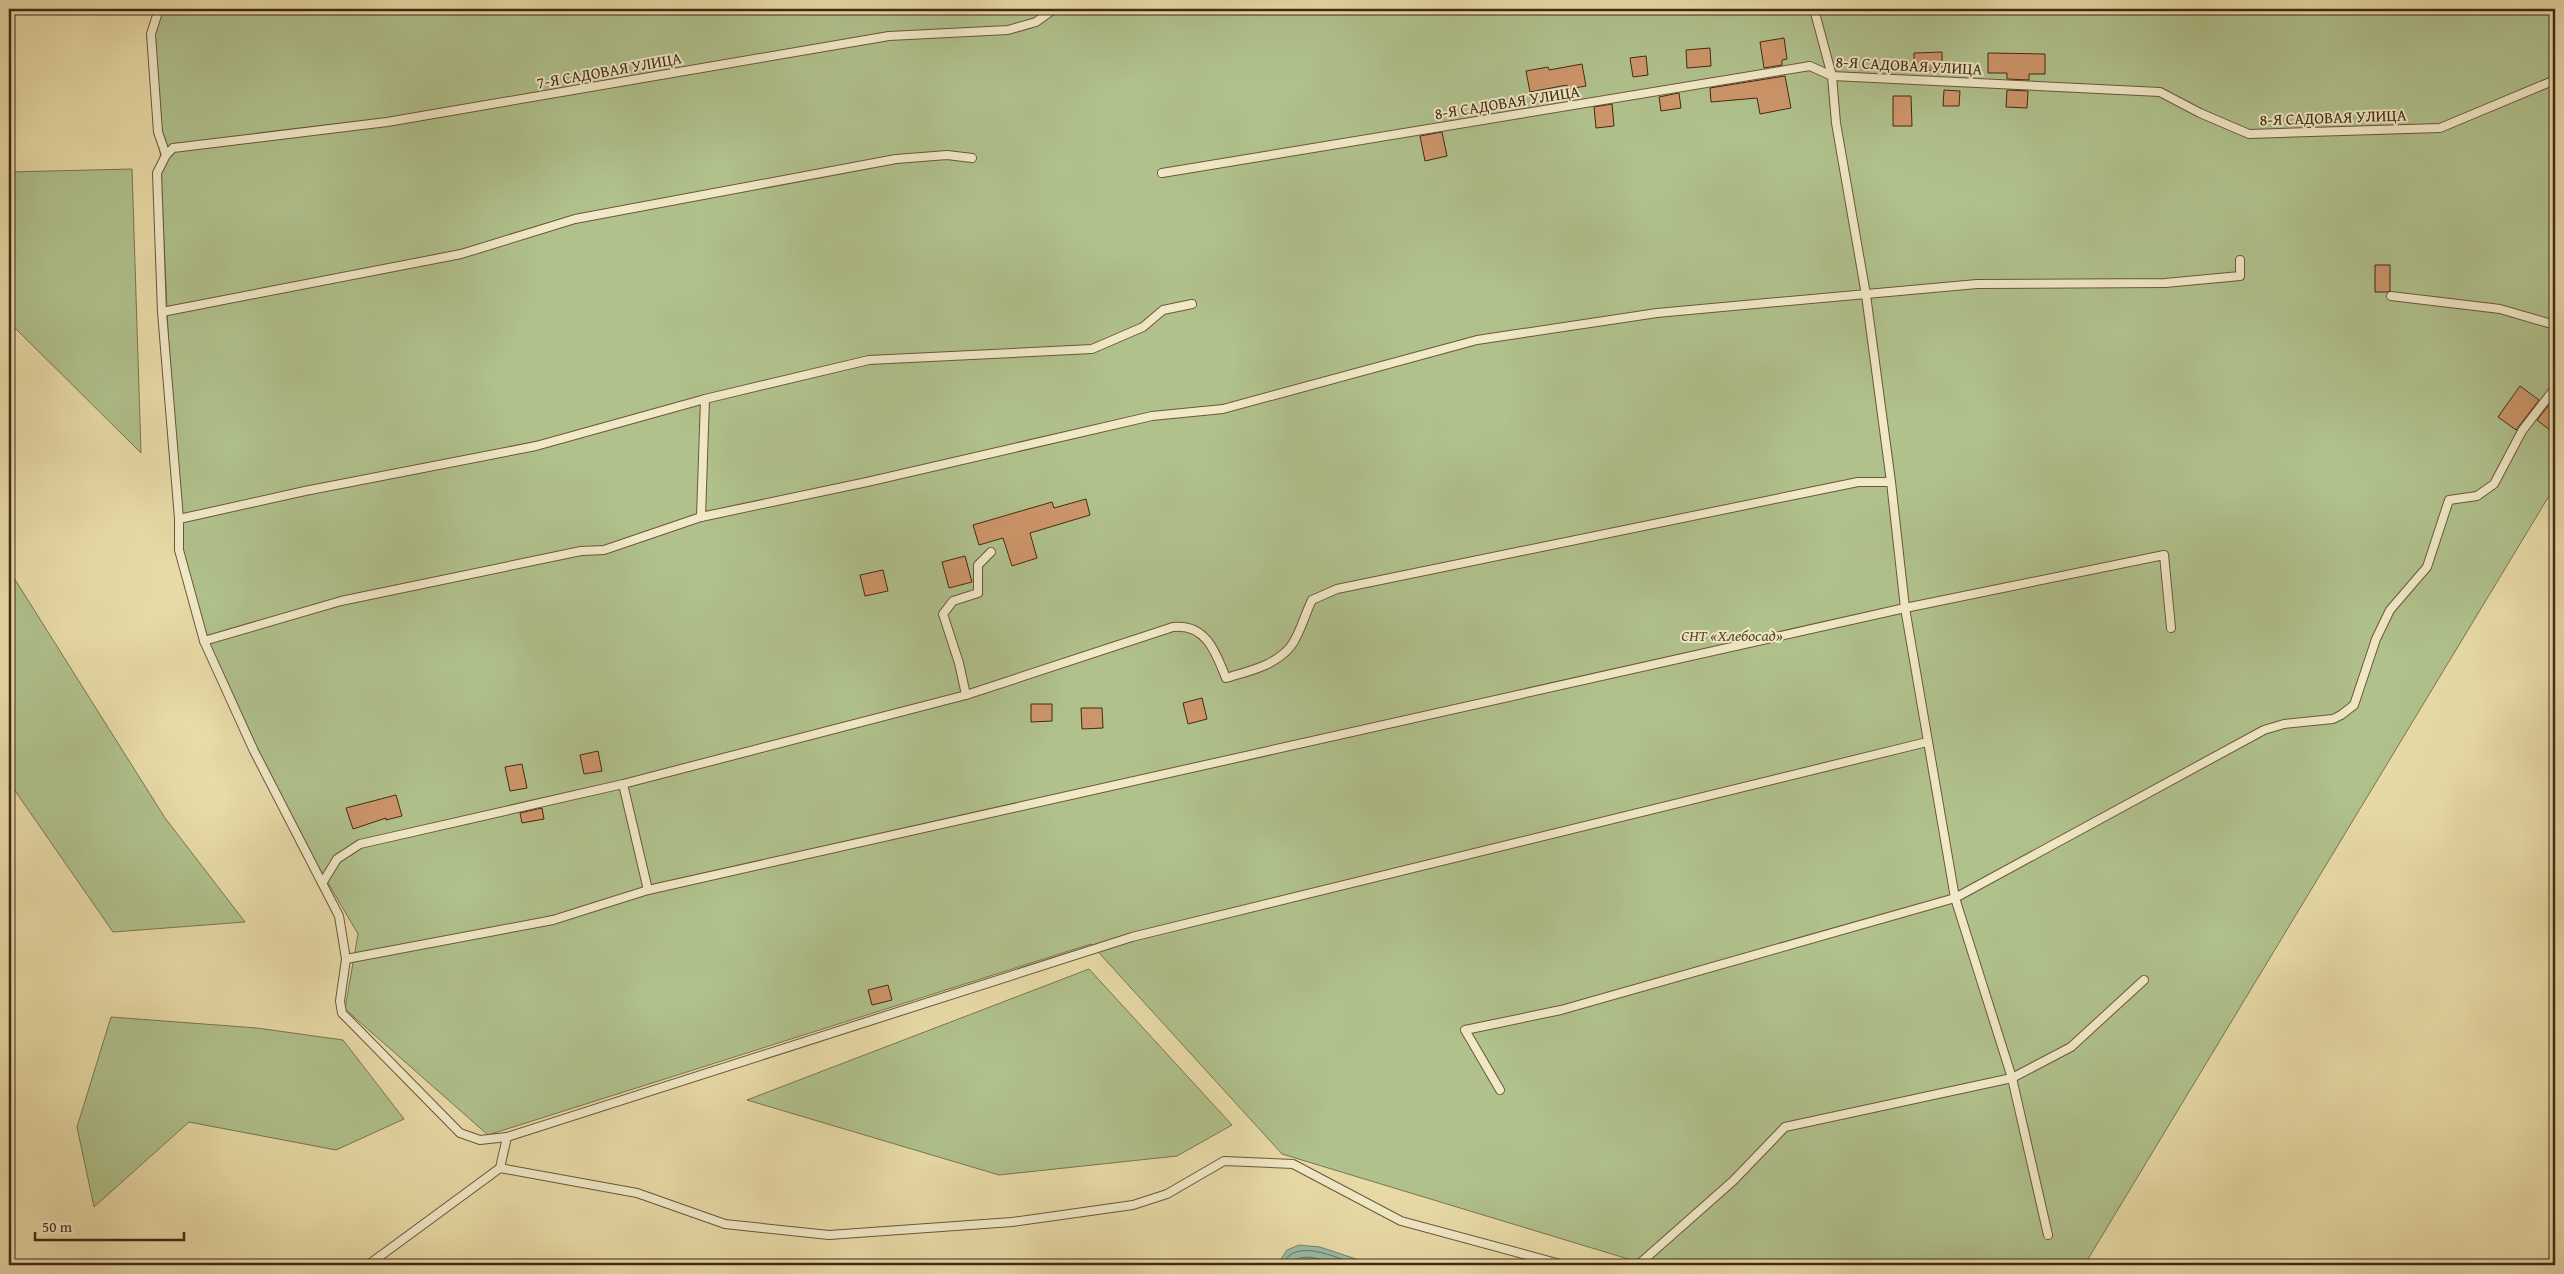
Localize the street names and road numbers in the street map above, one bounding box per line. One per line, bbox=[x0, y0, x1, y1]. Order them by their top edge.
street label: 7-Я САДОВАЯ УЛИЦА bbox=[535, 45, 684, 95]
street label: 8-Я САДОВАЯ УЛИЦА bbox=[1835, 49, 1983, 81]
street label: 8-Я САДОВАЯ УЛИЦА bbox=[1433, 79, 1582, 125]
street label: 8-Я САДОВАЯ УЛИЦА bbox=[2259, 102, 2407, 132]

